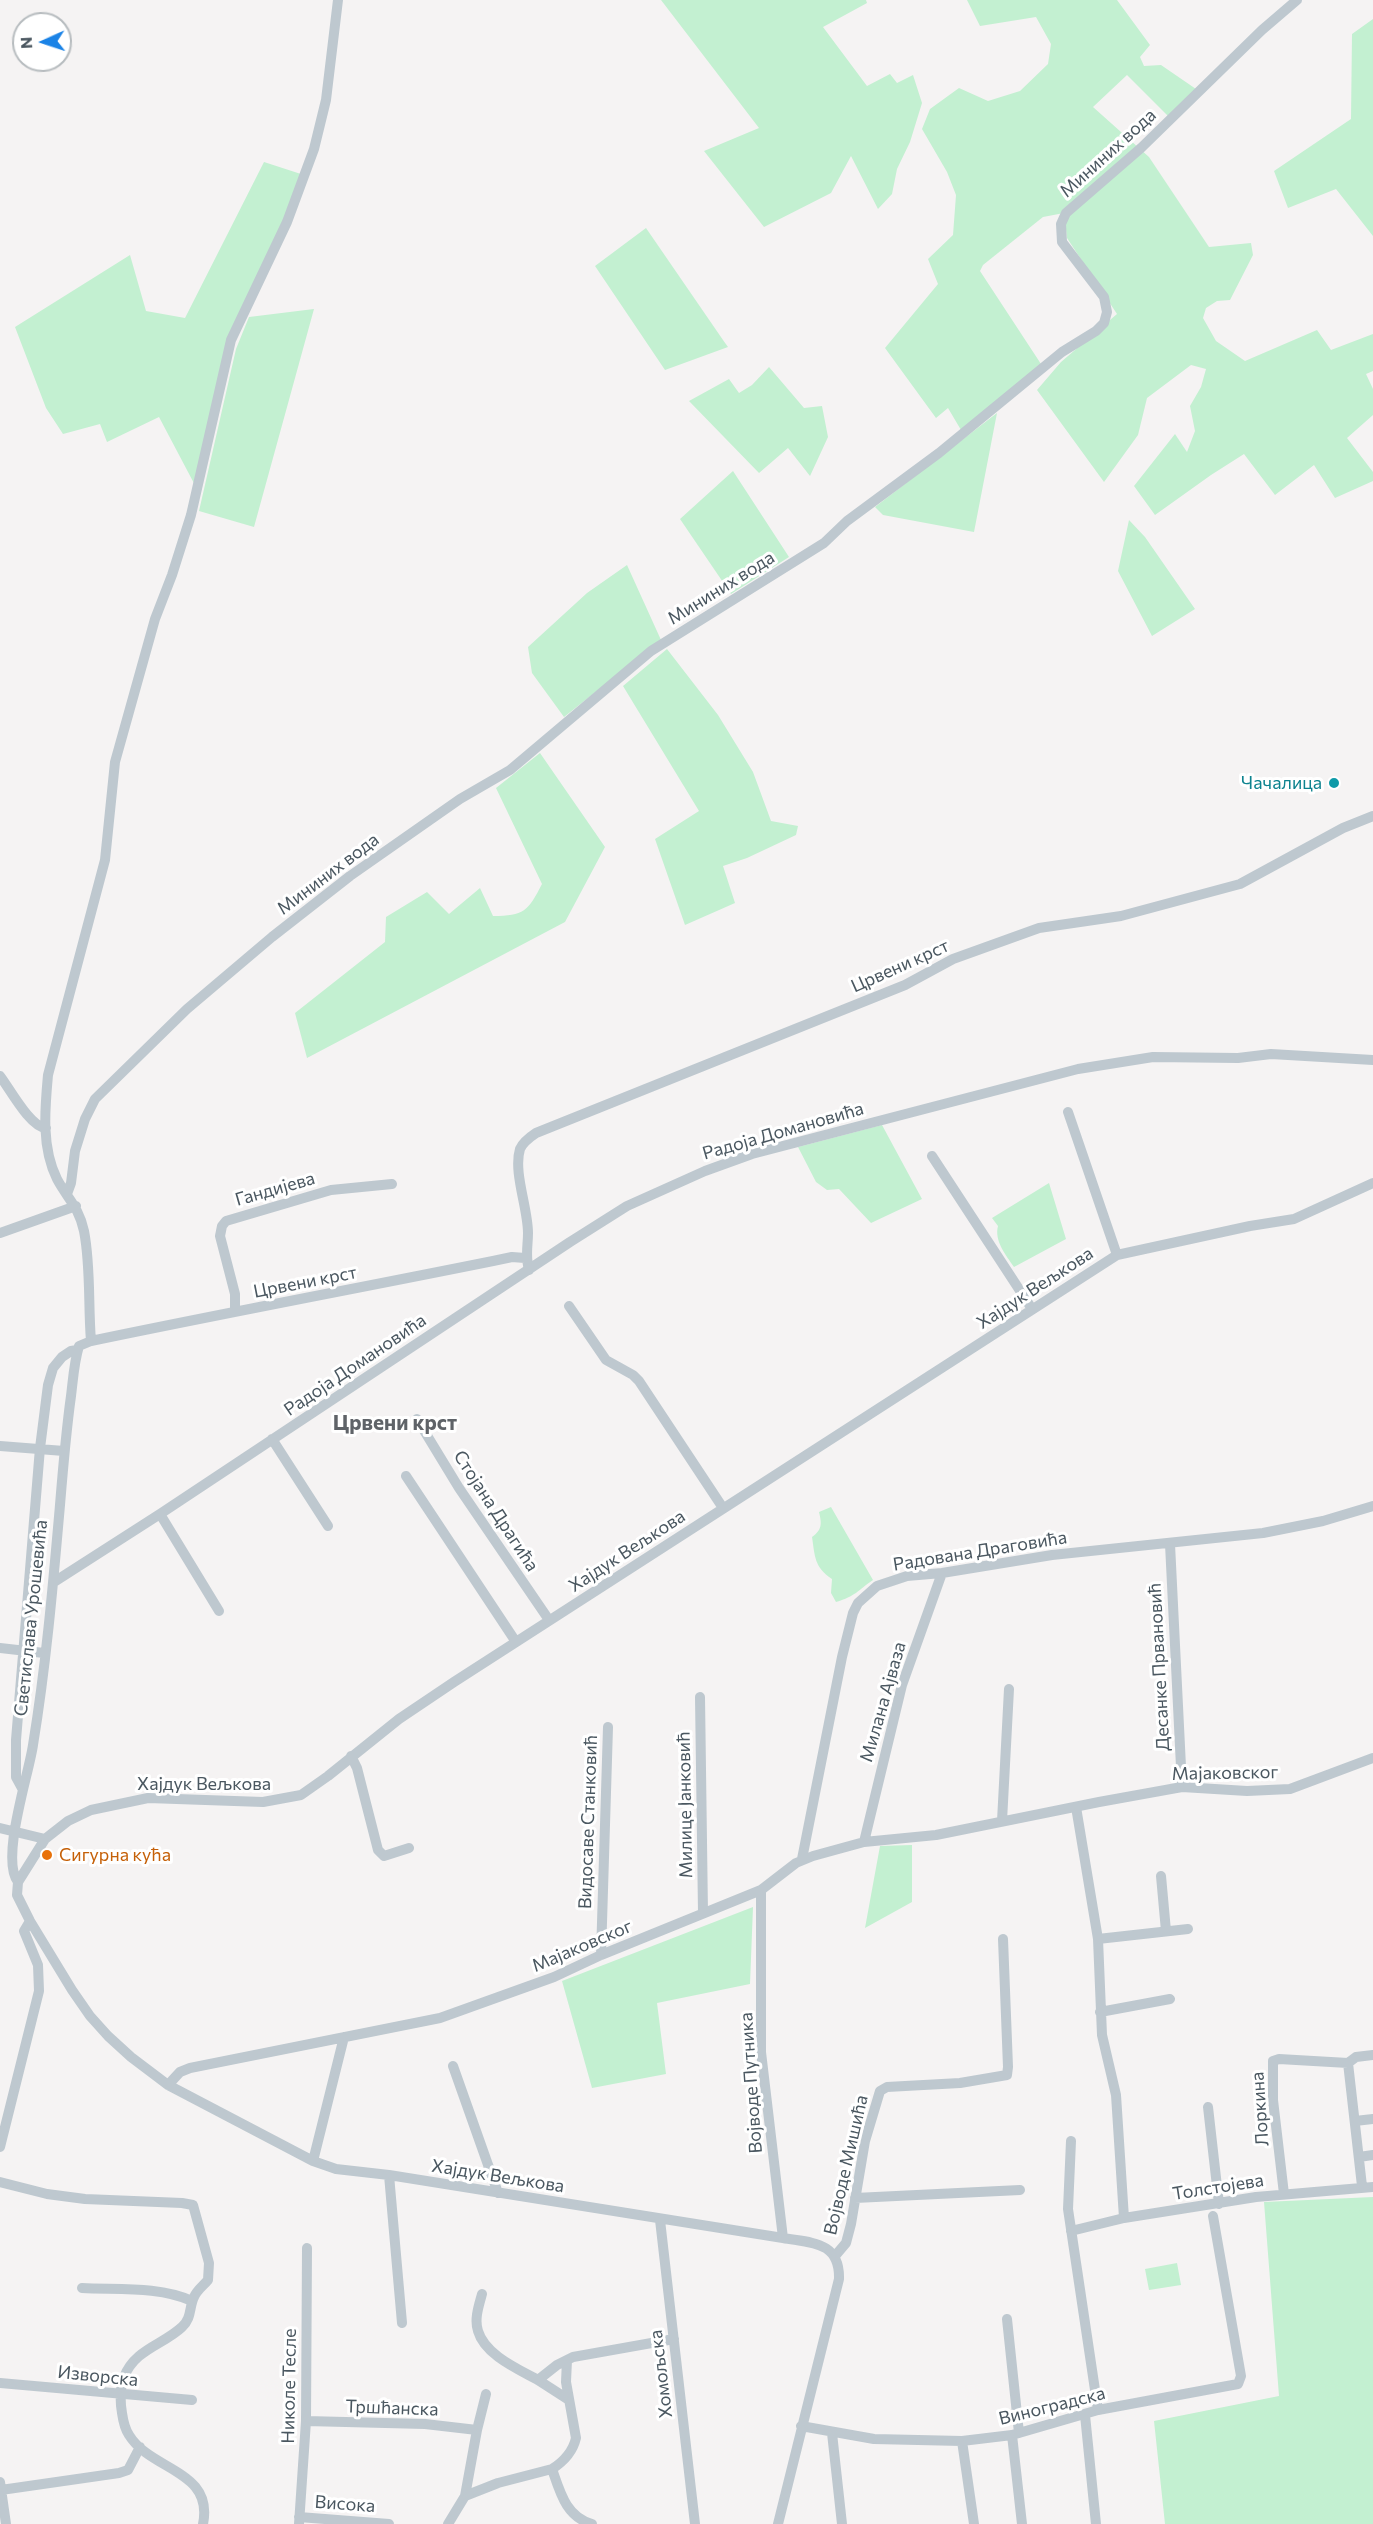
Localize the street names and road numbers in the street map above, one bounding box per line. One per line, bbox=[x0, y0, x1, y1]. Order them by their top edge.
street label: Мининих вода bbox=[1056, 104, 1160, 202]
street label: Мининих вода bbox=[664, 547, 778, 629]
street label: Мининих вода bbox=[273, 829, 383, 919]
street label: Црвени крст bbox=[848, 935, 952, 997]
street label: Радоја Домановића bbox=[700, 1098, 866, 1164]
street label: Гандијева bbox=[233, 1167, 317, 1211]
street label: Хајдук Вељкова bbox=[973, 1242, 1097, 1334]
street label: Црвени крст bbox=[251, 1261, 359, 1303]
street label: Радоја Домановића bbox=[280, 1309, 430, 1421]
street label: Стојана Драгића bbox=[449, 1446, 543, 1576]
street label: Хајдук Вељкова bbox=[565, 1505, 689, 1597]
street label: Светислава Урошевића bbox=[10, 1519, 52, 1717]
street label: Радована Драговића bbox=[891, 1527, 1069, 1575]
street label: Десанке Првановић bbox=[1144, 1582, 1174, 1752]
street label: Милана Ајваза bbox=[855, 1639, 911, 1765]
street label: Милице Јанковић bbox=[673, 1732, 697, 1878]
street label: Видосаве Станковић bbox=[574, 1735, 602, 1909]
street label: Мајаковског bbox=[1172, 1761, 1278, 1785]
street label: Хајдук Вељкова bbox=[137, 1773, 271, 1795]
street label: Мајаковског bbox=[529, 1915, 635, 1977]
street label: Војводе Путника bbox=[735, 2012, 767, 2154]
street label: Лоркина bbox=[1247, 2071, 1273, 2147]
street label: Војводе Мишића bbox=[819, 2093, 873, 2237]
street label: Хајдук Вељкова bbox=[430, 2155, 566, 2197]
street label: Толстојева bbox=[1171, 2169, 1265, 2205]
street label: Николе Тесле bbox=[277, 2328, 301, 2444]
street label: Хомољска bbox=[645, 2329, 677, 2419]
street label: Изворска bbox=[57, 2361, 139, 2391]
street label: Виноградска bbox=[996, 2382, 1108, 2430]
street label: Тршћанска bbox=[345, 2396, 439, 2420]
street label: Висока bbox=[314, 2491, 376, 2517]

